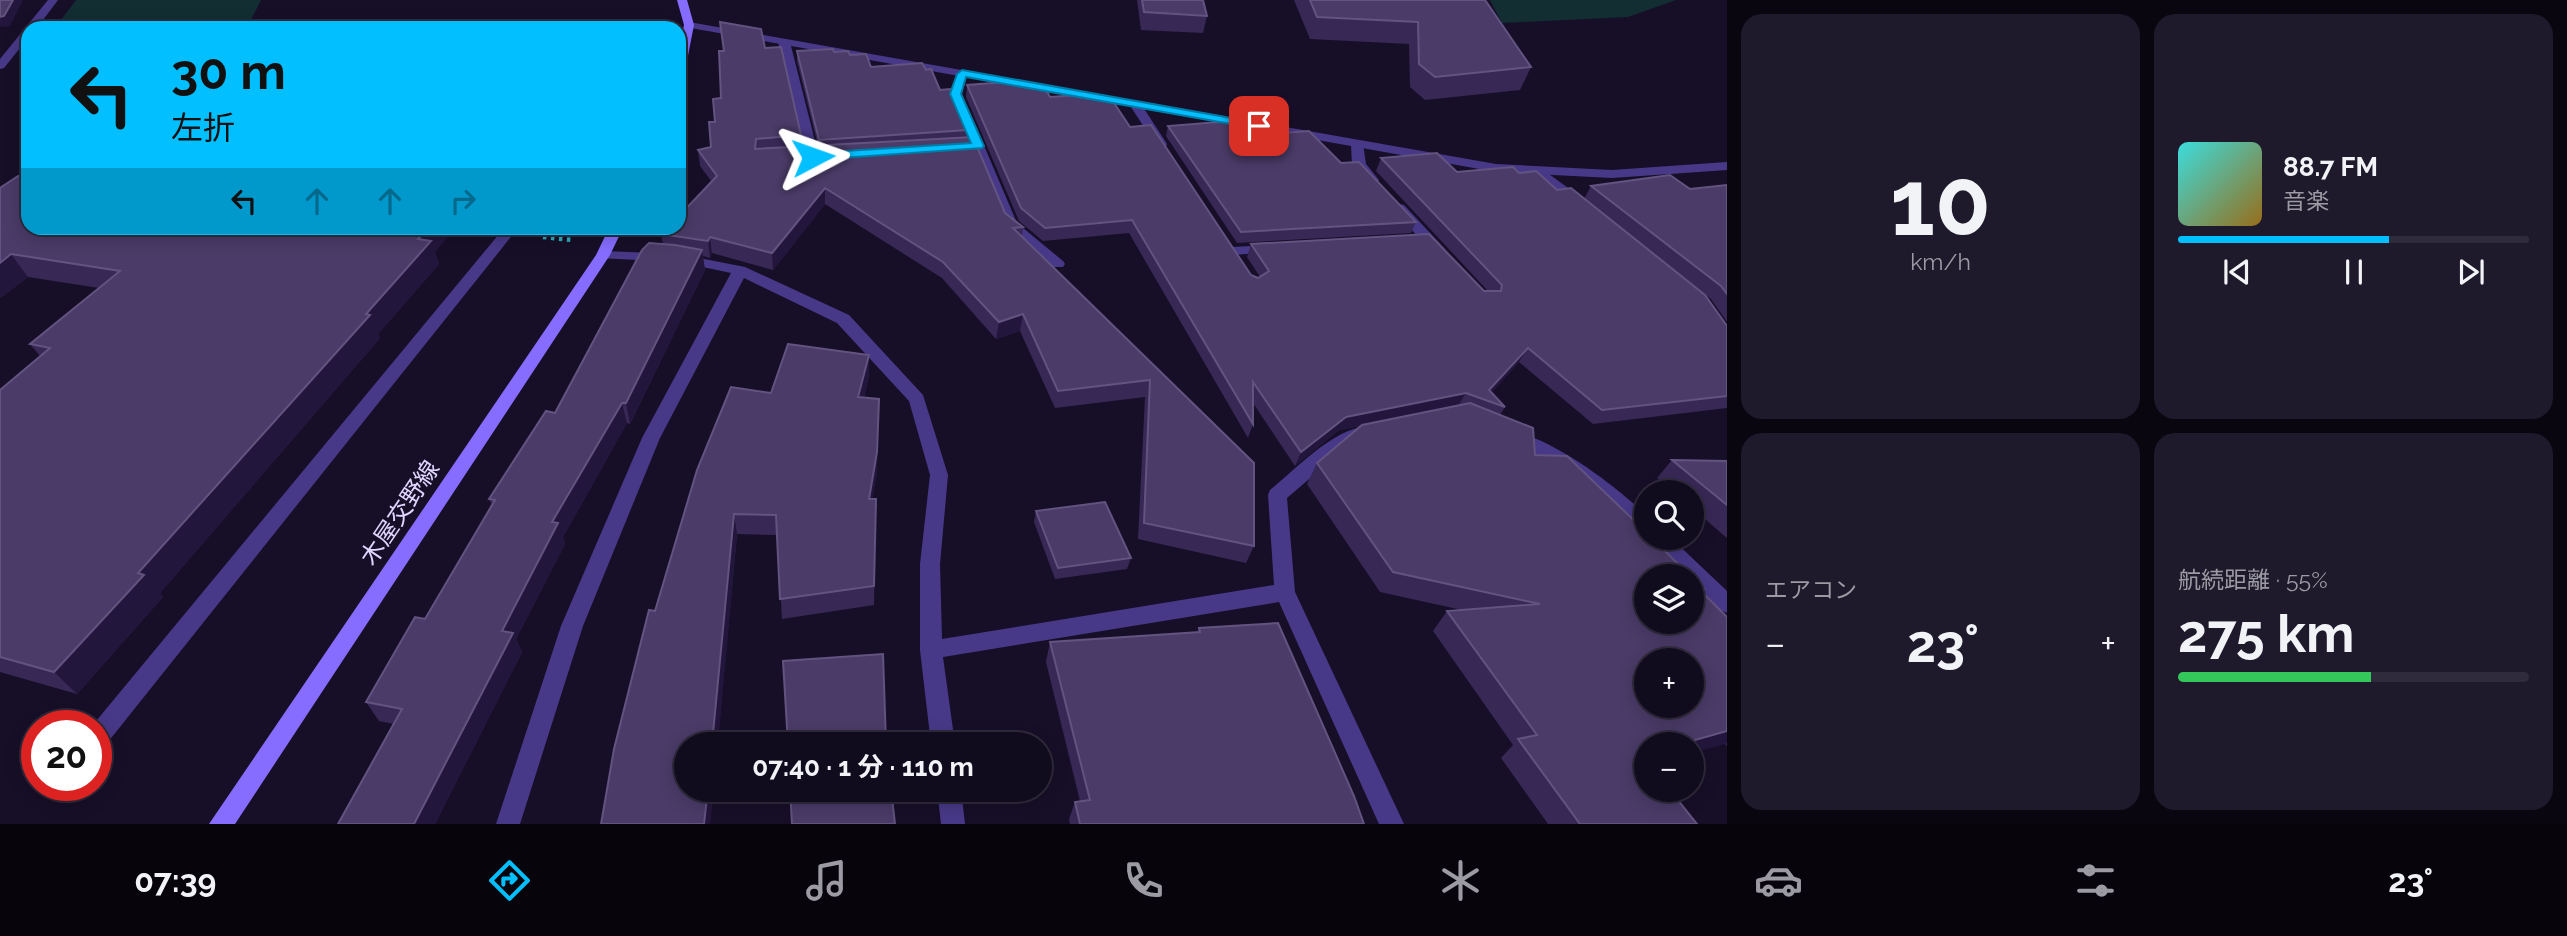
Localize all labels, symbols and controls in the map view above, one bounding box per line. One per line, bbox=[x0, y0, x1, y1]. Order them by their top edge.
text: 30 m bbox=[171, 43, 286, 100]
icon: left bbox=[56, 49, 147, 140]
pin bbox=[1229, 96, 1289, 156]
icon: arrive bbox=[1240, 107, 1278, 145]
text: 左折 bbox=[171, 109, 235, 146]
position arrow bbox=[776, 120, 850, 194]
text: 10 bbox=[1890, 149, 1991, 256]
text: 88.7 FM bbox=[2283, 152, 2378, 182]
icon: left bbox=[225, 182, 263, 220]
icon: ahead bbox=[298, 182, 336, 220]
icon: ahead bbox=[371, 182, 409, 220]
icon: right bbox=[444, 182, 482, 220]
text: 音楽 bbox=[2283, 187, 2329, 214]
text: km/h bbox=[1910, 248, 1971, 275]
icon: previous bbox=[2218, 253, 2256, 291]
icon: pause bbox=[2335, 253, 2373, 291]
icon: next bbox=[2452, 253, 2490, 291]
street label: 木屋交野線 bbox=[354, 455, 445, 571]
map controls bbox=[1634, 480, 1704, 802]
button: search bbox=[1634, 480, 1704, 550]
button: layers bbox=[1634, 564, 1704, 634]
text: 航続距離 · 55% bbox=[2178, 566, 2328, 593]
text: エアコン bbox=[1765, 576, 1857, 603]
text: 275 km bbox=[2178, 603, 2355, 664]
text: 23° bbox=[1907, 613, 1979, 674]
text: − bbox=[1765, 621, 1785, 666]
text: + bbox=[2100, 621, 2116, 666]
button: + bbox=[1634, 648, 1704, 718]
speed limit sign: 20 bbox=[21, 710, 112, 801]
button: − bbox=[1634, 732, 1704, 802]
text: 07:40 · 1 分 · 110 m bbox=[752, 752, 974, 782]
icon: directions bbox=[485, 856, 534, 905]
icon: music bbox=[802, 856, 851, 905]
icon: phone bbox=[1119, 856, 1168, 905]
icon: climate bbox=[1436, 856, 1485, 905]
icon: car bbox=[1754, 856, 1803, 905]
icon: filters bbox=[2071, 856, 2120, 905]
text: 07:39 bbox=[134, 862, 216, 899]
text: 23° bbox=[2388, 862, 2433, 899]

